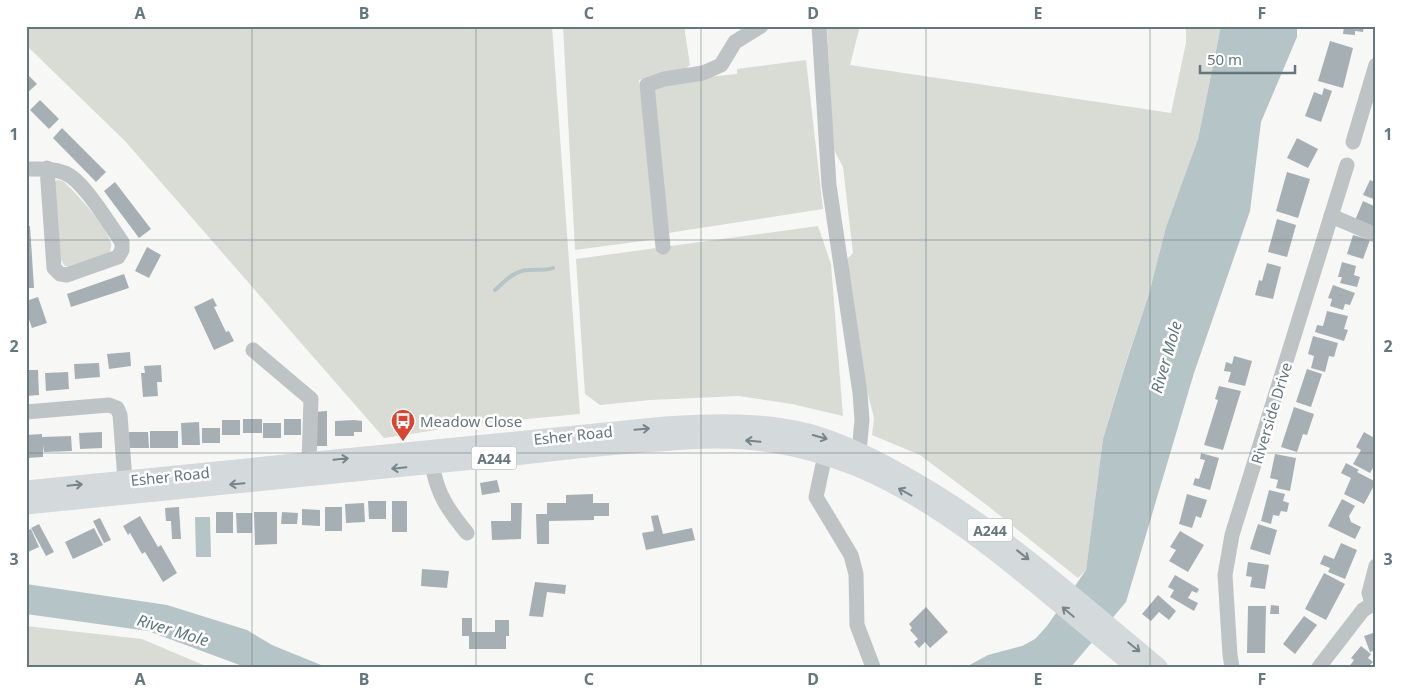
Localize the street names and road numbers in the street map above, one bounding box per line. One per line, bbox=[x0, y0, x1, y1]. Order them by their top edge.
street label: Riverside Drive bbox=[1246, 360, 1296, 466]
street label: Esher Road bbox=[532, 421, 614, 449]
road number: A244 bbox=[472, 446, 516, 469]
street label: Esher Road bbox=[129, 462, 211, 490]
road number: A244 bbox=[968, 518, 1012, 542]

